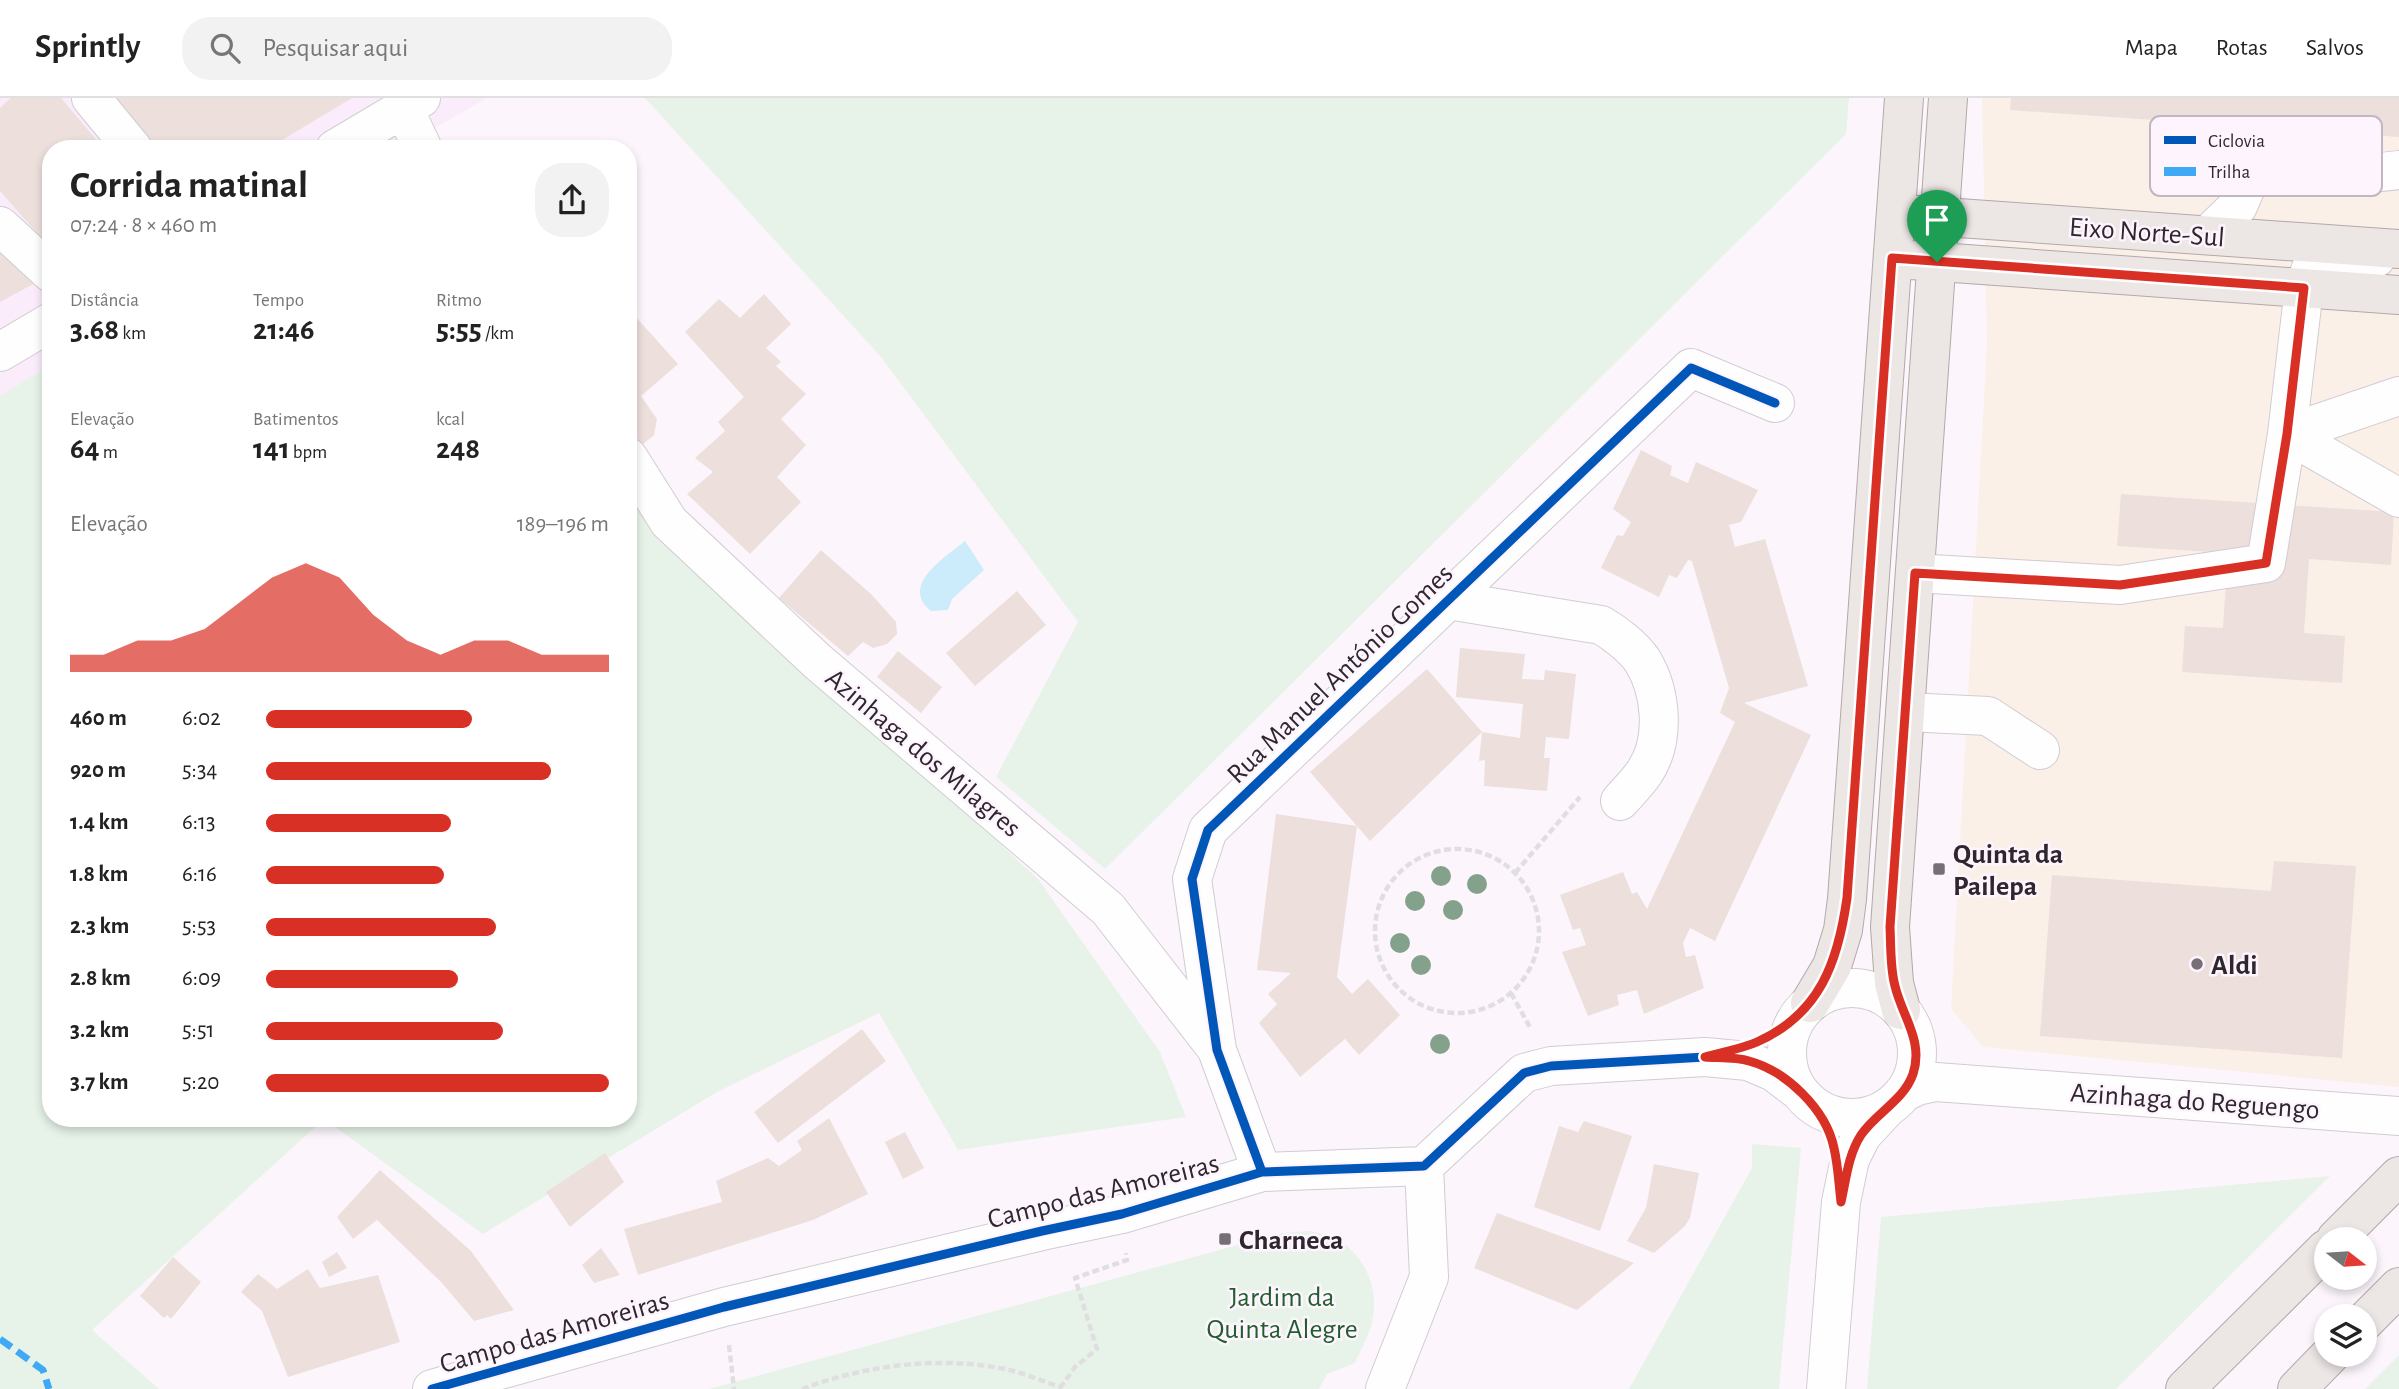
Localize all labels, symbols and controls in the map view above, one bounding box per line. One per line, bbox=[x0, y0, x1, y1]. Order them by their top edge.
search box bbox=[182, 17, 672, 80]
icon: search bbox=[206, 29, 244, 67]
text: Sprintly bbox=[35, 31, 140, 64]
text: Pesquisar aqui bbox=[262, 35, 408, 61]
text: Mapa bbox=[2125, 36, 2178, 60]
text: Rotas bbox=[2216, 36, 2268, 60]
text: Salvos bbox=[2306, 36, 2364, 60]
legend bbox=[2150, 116, 2382, 196]
text: Ciclovia bbox=[2208, 132, 2265, 151]
button: share bbox=[535, 163, 609, 237]
text: Trilha bbox=[2208, 163, 2250, 182]
text: Corrida matinal bbox=[70, 167, 308, 205]
pin bbox=[1907, 190, 1967, 262]
icon: arrive bbox=[1918, 201, 1956, 239]
text: 07:24 · 8 × 460 m bbox=[70, 214, 217, 237]
street label: Eixo Norte-Sul bbox=[2068, 214, 2226, 252]
text: Distância bbox=[70, 291, 139, 310]
text: Tempo bbox=[253, 291, 304, 310]
text: Ritmo bbox=[436, 291, 482, 310]
text: 3.68 bbox=[70, 315, 119, 345]
text: 21:46 bbox=[253, 315, 314, 345]
text: 5:55 bbox=[436, 315, 482, 345]
text: km bbox=[119, 324, 146, 343]
text: /km bbox=[482, 324, 514, 343]
text: Elevação bbox=[70, 410, 134, 429]
text: Batimentos bbox=[253, 410, 339, 429]
text: kcal bbox=[436, 410, 465, 429]
text: 64 bbox=[70, 434, 100, 464]
text: 141 bbox=[253, 434, 290, 464]
text: 248 bbox=[436, 434, 480, 464]
text: m bbox=[100, 443, 118, 462]
text: bpm bbox=[290, 443, 327, 462]
text: Elevação bbox=[70, 513, 148, 536]
text: 189–196 m bbox=[517, 513, 609, 536]
street label: Rua Manuel António Gomes bbox=[1222, 560, 1459, 789]
street label: Azinhaga dos Milagres bbox=[820, 664, 1026, 843]
text: 460 m bbox=[70, 707, 127, 730]
text: 6:02 bbox=[182, 707, 221, 730]
text: 920 m bbox=[70, 759, 126, 782]
text: 5:34 bbox=[182, 759, 217, 782]
text: 1.4 km bbox=[70, 811, 129, 834]
text: 6:13 bbox=[182, 811, 215, 834]
place label: Quinta da Pailepa bbox=[1953, 841, 2063, 901]
marker: Quinta da Pailepa bbox=[1931, 861, 1947, 877]
text: 1.8 km bbox=[70, 863, 128, 886]
text: 6:16 bbox=[182, 863, 217, 886]
text: 2.3 km bbox=[70, 915, 129, 938]
text: 5:53 bbox=[182, 915, 216, 938]
place label: Aldi bbox=[2211, 952, 2257, 980]
marker: Aldi bbox=[2189, 956, 2205, 972]
text: 2.8 km bbox=[70, 967, 131, 990]
text: 6:09 bbox=[182, 967, 221, 990]
text: 3.2 km bbox=[70, 1019, 129, 1042]
text: 5:51 bbox=[182, 1019, 214, 1042]
text: 3.7 km bbox=[70, 1071, 129, 1094]
text: 5:20 bbox=[182, 1071, 220, 1094]
street label: Azinhaga do Reguengo bbox=[2069, 1079, 2321, 1125]
street label: Campo das Amoreiras bbox=[985, 1150, 1222, 1234]
place label: Charneca bbox=[1239, 1227, 1344, 1255]
north arrow bbox=[2314, 1227, 2376, 1290]
map controls bbox=[2314, 1227, 2377, 1367]
marker: Charneca bbox=[1217, 1231, 1233, 1247]
park label: Jardim da Quinta Alegre bbox=[1206, 1284, 1358, 1344]
street label: Campo das Amoreiras bbox=[437, 1287, 672, 1379]
button: layers bbox=[2314, 1304, 2377, 1367]

